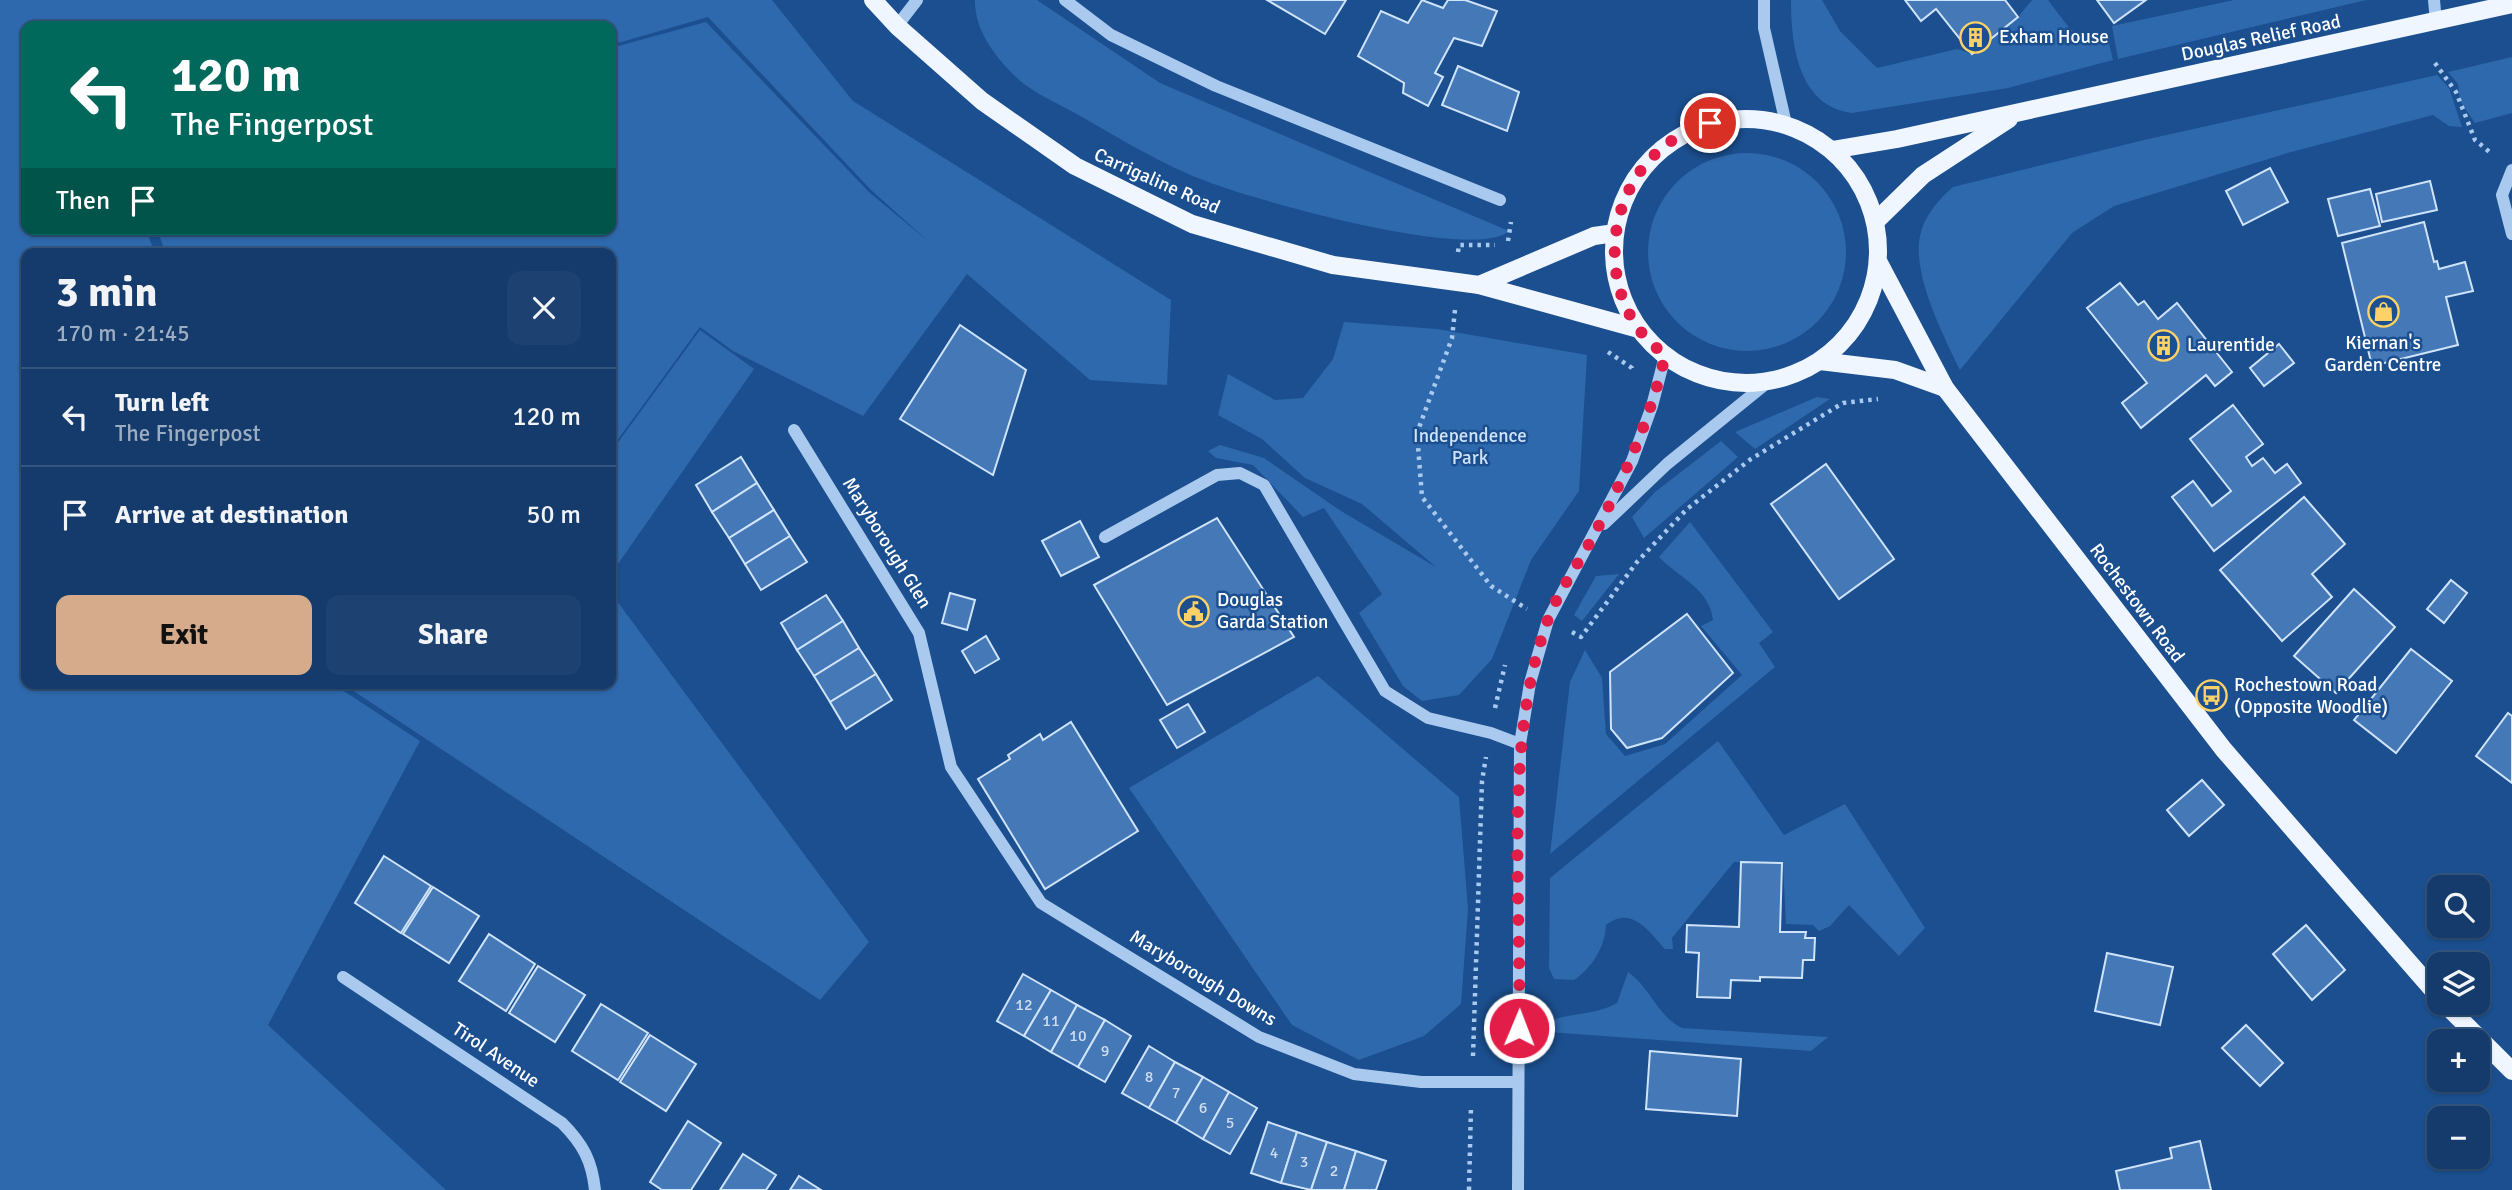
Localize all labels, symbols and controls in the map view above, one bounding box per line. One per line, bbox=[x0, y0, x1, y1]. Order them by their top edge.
street label: Douglas Relief Road bbox=[2179, 9, 2343, 67]
building icon: Exham House bbox=[1959, 20, 1993, 54]
place label: Exham House bbox=[1999, 25, 2109, 49]
text: 120 m bbox=[171, 45, 301, 105]
icon: left bbox=[56, 49, 147, 140]
pin bbox=[1680, 93, 1740, 153]
icon: arrive bbox=[1691, 104, 1729, 142]
text: The Fingerpost bbox=[171, 105, 374, 144]
street label: Carrigaline Road bbox=[1090, 142, 1224, 220]
icon: arrive bbox=[124, 182, 162, 220]
text: Then bbox=[56, 185, 110, 217]
text: 3 min bbox=[56, 267, 157, 318]
button: close bbox=[507, 271, 581, 345]
shop icon: Kiernan's Garden Centre bbox=[2366, 295, 2400, 329]
text: 170 m · 21:45 bbox=[56, 319, 190, 348]
building icon: Laurentide bbox=[2147, 328, 2181, 362]
place label: Kiernan's Garden Centre bbox=[2325, 331, 2441, 377]
place label: Laurentide bbox=[2187, 333, 2275, 357]
text: Turn left bbox=[115, 387, 209, 419]
icon: left bbox=[56, 398, 94, 436]
text: 120 m bbox=[512, 401, 581, 433]
text: The Fingerpost bbox=[115, 419, 261, 448]
park label: Independence Park bbox=[1413, 424, 1527, 470]
street label: Maryborough Glen bbox=[837, 473, 937, 613]
icon: arrive bbox=[56, 496, 94, 534]
text: Arrive at destination bbox=[115, 499, 348, 531]
text: 50 m bbox=[526, 499, 581, 531]
street label: Rochestown Road bbox=[2084, 539, 2190, 667]
place label: Douglas Garda Station bbox=[1217, 588, 1328, 634]
public building icon: Douglas Garda Station bbox=[1177, 594, 1211, 628]
button: Exit bbox=[56, 595, 312, 675]
button: Share bbox=[326, 595, 581, 675]
place label: Rochestown Road (Opposite Woodlie) bbox=[2234, 673, 2388, 719]
bus stop icon: Rochestown Road (Opposite Woodlie) bbox=[2194, 679, 2228, 713]
map controls bbox=[2427, 875, 2490, 1169]
button: search bbox=[2427, 875, 2490, 938]
street label: Maryborough Downs bbox=[1125, 925, 1281, 1031]
button: layers bbox=[2427, 952, 2490, 1015]
position arrow bbox=[1482, 991, 1556, 1065]
house number: 12 bbox=[1015, 995, 1033, 1015]
house number: 11 bbox=[1042, 1011, 1060, 1031]
street label: Tirol Avenue bbox=[448, 1017, 544, 1093]
house number: 10 bbox=[1069, 1026, 1087, 1046]
button: + bbox=[2427, 1029, 2490, 1092]
house number: 9 bbox=[1101, 1041, 1109, 1061]
house number: 8 bbox=[1145, 1067, 1153, 1087]
house number: 7 bbox=[1172, 1083, 1180, 1103]
house number: 6 bbox=[1199, 1098, 1207, 1118]
button: − bbox=[2427, 1106, 2490, 1169]
house number: 5 bbox=[1226, 1113, 1234, 1133]
house number: 4 bbox=[1270, 1143, 1279, 1163]
house number: 3 bbox=[1300, 1152, 1308, 1172]
house number: 2 bbox=[1330, 1161, 1338, 1181]

